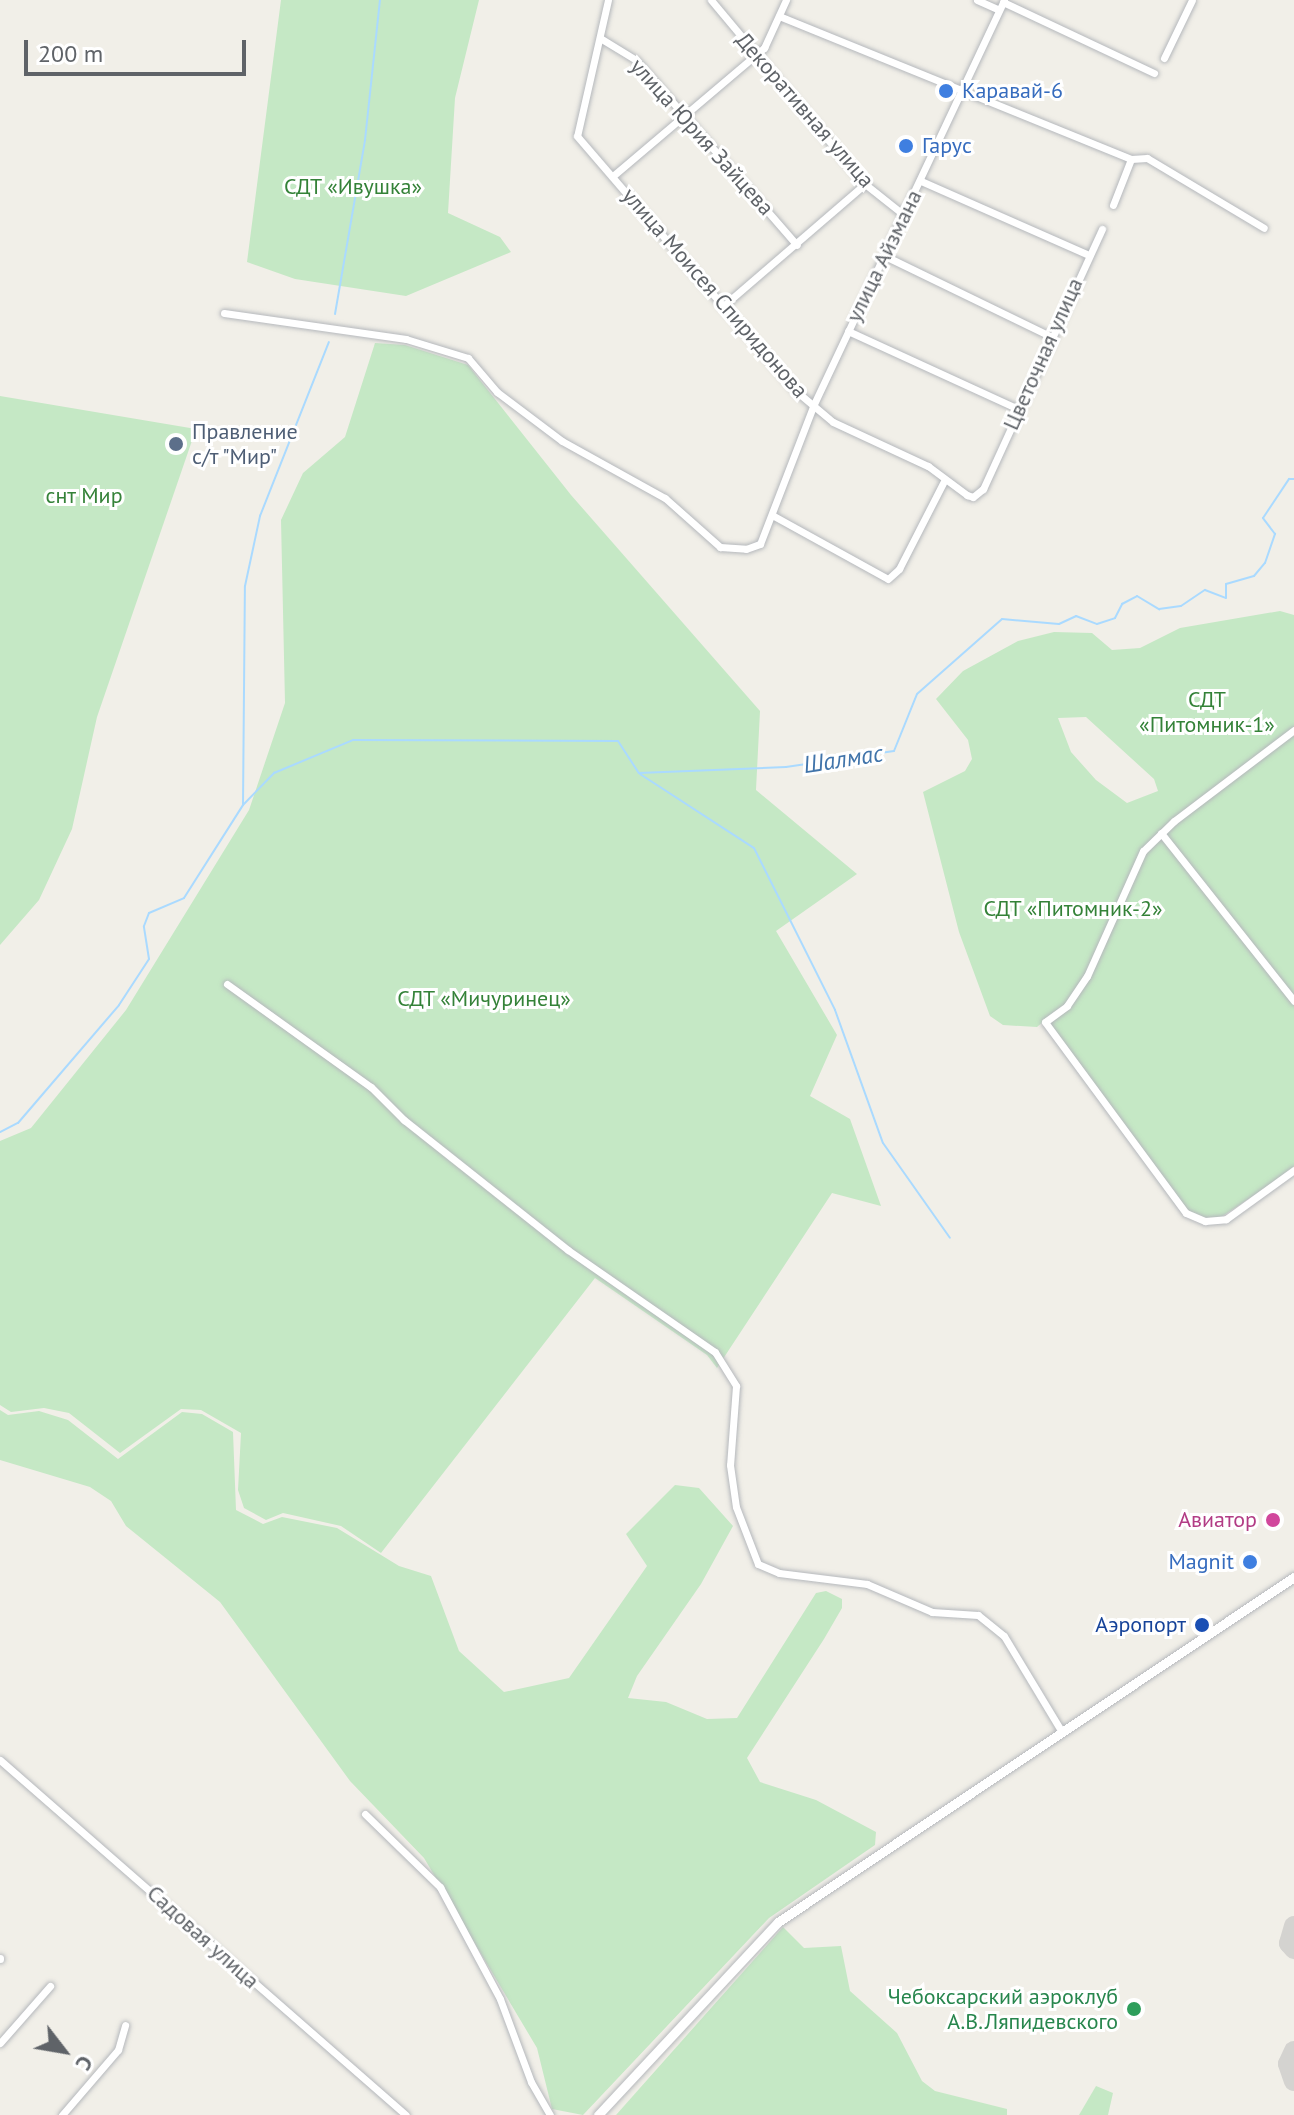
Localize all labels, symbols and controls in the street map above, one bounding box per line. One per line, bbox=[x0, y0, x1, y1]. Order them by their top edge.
scale bar bbox=[28, 24, 250, 74]
street label: Декоративная улица bbox=[730, 27, 880, 193]
text: 200 m bbox=[38, 38, 103, 69]
street label: улица Юрия Зайцева bbox=[625, 53, 779, 221]
place label: Каравай-6 bbox=[962, 78, 1063, 104]
marker: Каравай-6 bbox=[937, 82, 955, 100]
place label: Гарус bbox=[922, 133, 972, 159]
marker: Гарус bbox=[897, 137, 915, 155]
park label: СДТ «Ивушка» bbox=[284, 174, 422, 200]
street label: улица Моисея Спиридонова bbox=[617, 183, 813, 403]
street label: улица Айзмана bbox=[840, 185, 928, 327]
street label: Цветочная улица bbox=[998, 274, 1088, 434]
place label: Правление с/т "Мир" bbox=[192, 418, 298, 470]
marker: Правление с/т "Мир" bbox=[167, 435, 185, 453]
park label: снт Мир bbox=[45, 483, 123, 509]
park label: СДТ «Питомник-1» bbox=[1139, 686, 1275, 738]
water label: Шалмас bbox=[801, 739, 885, 779]
park label: СДТ «Питомник-2» bbox=[983, 896, 1163, 922]
park label: СДТ «Мичуринец» bbox=[397, 986, 571, 1012]
place label: Авиатор bbox=[1178, 1507, 1257, 1533]
marker: Авиатор bbox=[1264, 1511, 1282, 1529]
place label: Magnit bbox=[1168, 1549, 1234, 1575]
marker: Magnit bbox=[1241, 1553, 1259, 1571]
place label: Аэропорт bbox=[1095, 1612, 1186, 1638]
marker: Аэропорт bbox=[1193, 1616, 1211, 1634]
street label: Садовая улица bbox=[142, 1880, 264, 1994]
place label: Чебоксарский аэроклуб А.В.Ляпидевского bbox=[887, 1983, 1118, 2034]
marker: Чебоксарский аэроклуб А.В.Ляпидевского bbox=[1125, 2000, 1143, 2018]
north arrow bbox=[24, 2011, 104, 2091]
text: С bbox=[69, 2051, 100, 2076]

